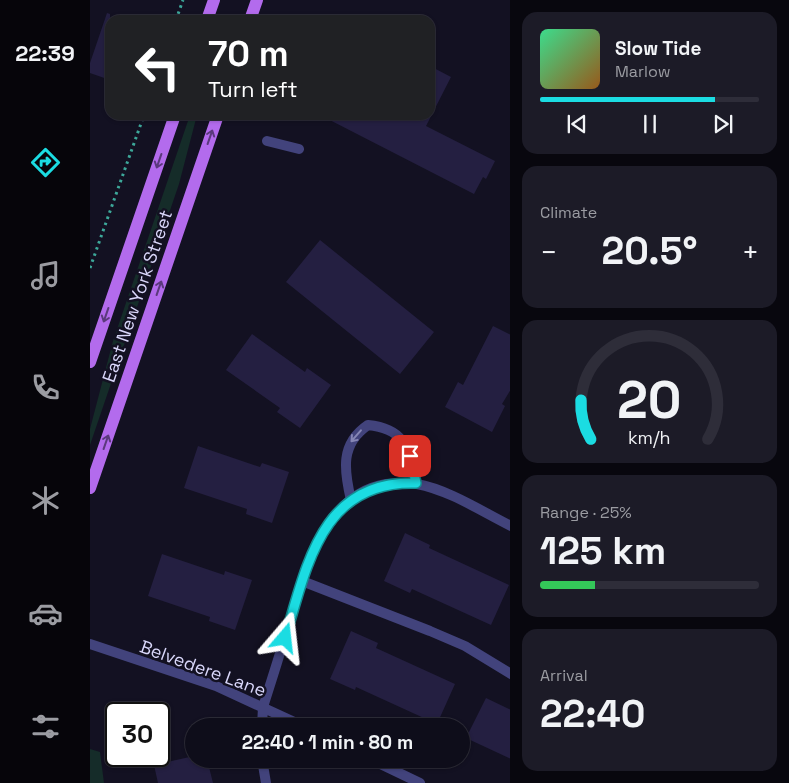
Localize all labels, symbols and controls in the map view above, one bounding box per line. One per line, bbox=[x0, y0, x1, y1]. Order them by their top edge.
text: 70 m bbox=[208, 32, 289, 76]
icon: left bbox=[125, 35, 190, 100]
text: Slow Tide bbox=[615, 36, 701, 61]
text: 22:39 bbox=[15, 39, 75, 67]
text: Marlow bbox=[615, 61, 671, 82]
text: Turn left bbox=[208, 75, 298, 103]
icon: previous bbox=[563, 110, 591, 138]
icon: pause bbox=[636, 110, 664, 138]
icon: next bbox=[709, 110, 737, 138]
one-way arrow bbox=[206, 129, 215, 145]
icon: directions bbox=[28, 145, 63, 180]
one-way arrow bbox=[154, 153, 163, 168]
text: Climate bbox=[540, 202, 597, 223]
street label: East New York Street bbox=[97, 207, 177, 385]
text: 20.5° bbox=[602, 227, 697, 275]
text: − bbox=[540, 234, 557, 270]
text: + bbox=[742, 234, 759, 270]
icon: music bbox=[28, 258, 63, 293]
one-way arrow bbox=[154, 280, 164, 296]
one-way arrow bbox=[101, 306, 110, 322]
text: 20 bbox=[617, 367, 682, 433]
icon: phone bbox=[28, 370, 63, 405]
text: km/h bbox=[628, 426, 671, 449]
one-way arrow bbox=[351, 429, 362, 442]
one-way arrow bbox=[102, 435, 111, 450]
pin bbox=[389, 435, 431, 477]
icon: arrive bbox=[396, 442, 424, 470]
icon: climate bbox=[28, 483, 63, 518]
text: Range · 25% bbox=[540, 502, 632, 523]
text: 125 km bbox=[540, 527, 666, 575]
icon: car bbox=[28, 596, 63, 631]
position arrow bbox=[258, 611, 310, 663]
street label: Belvedere Lane bbox=[137, 634, 269, 702]
text: Arrival bbox=[540, 665, 588, 686]
text: 22:40 bbox=[540, 690, 645, 738]
speed limit sign: 30 bbox=[105, 702, 170, 767]
icon: filters bbox=[28, 709, 63, 744]
text: 22:40 · 1 min · 80 m bbox=[242, 730, 413, 755]

